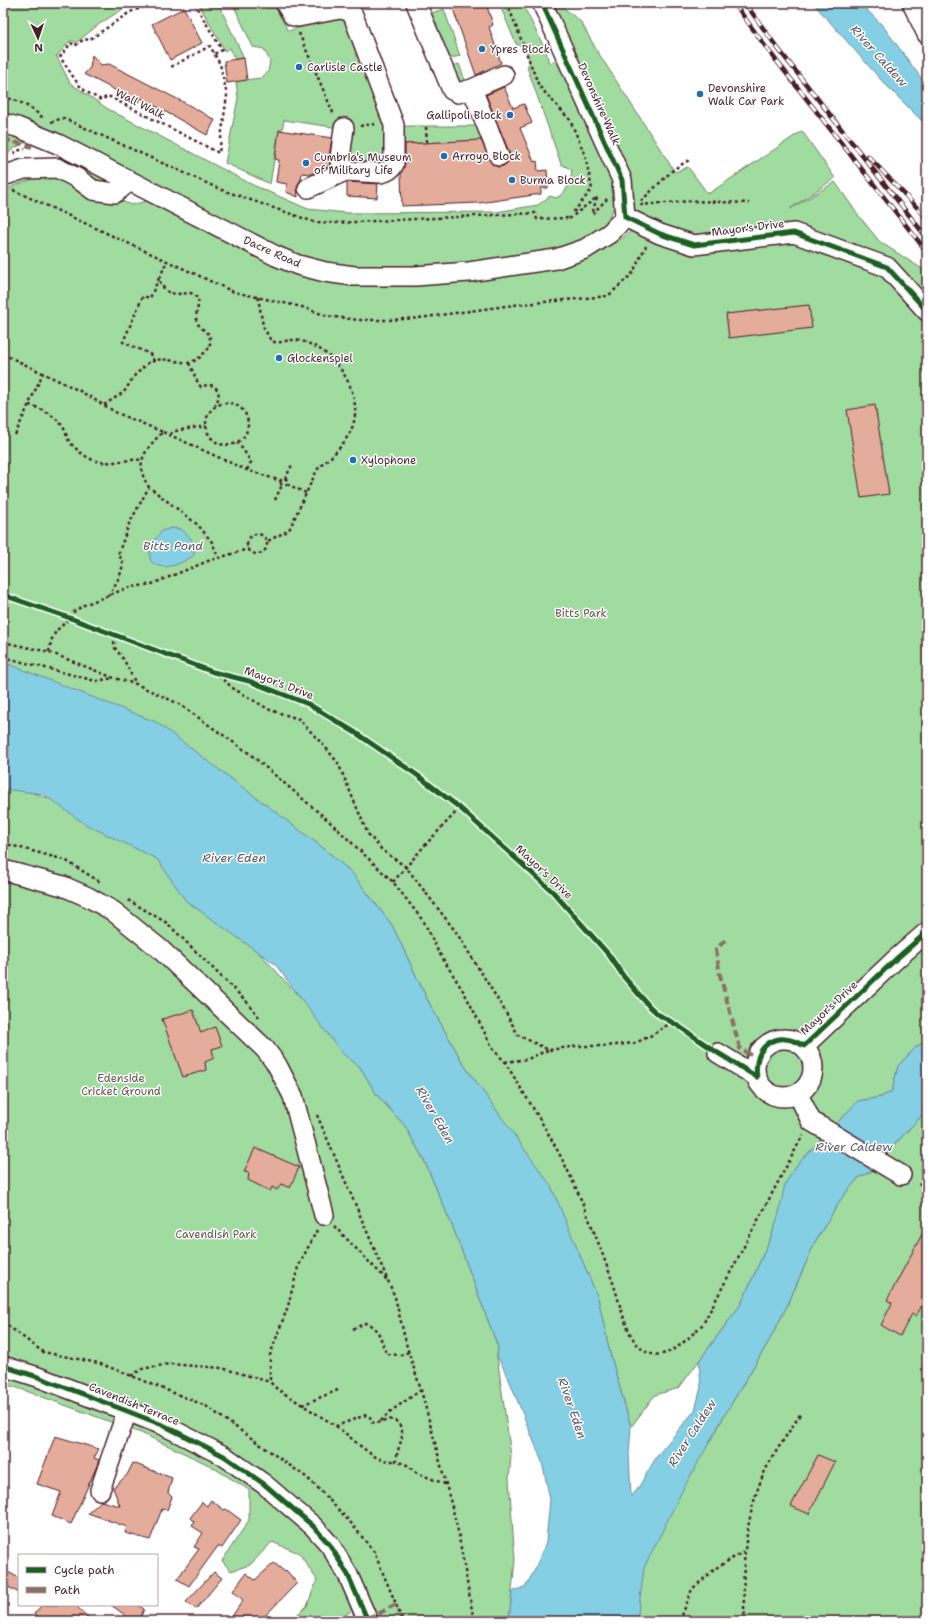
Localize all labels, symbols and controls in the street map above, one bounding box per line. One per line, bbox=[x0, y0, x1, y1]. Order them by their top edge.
north arrow bbox=[18, 18, 58, 58]
water label: River Caldew bbox=[847, 22, 911, 91]
text: N bbox=[33, 40, 43, 55]
place label: Ypres Block bbox=[490, 42, 550, 57]
marker: Ypres Block bbox=[477, 44, 487, 54]
place label: Carlisle Castle bbox=[307, 60, 383, 75]
street label: Devonshire Walk bbox=[574, 61, 624, 147]
marker: Carlisle Castle bbox=[294, 62, 304, 72]
place label: Devonshire Walk Car Park bbox=[708, 81, 784, 109]
street label: Wall Walk bbox=[113, 85, 167, 123]
marker: Devonshire Walk Car Park bbox=[695, 89, 705, 99]
place label: Gallipoli Block bbox=[426, 108, 502, 123]
marker: Gallipoli Block bbox=[505, 110, 515, 120]
place label: Arroyo Block bbox=[452, 149, 521, 164]
place label: Cumbria's Museum of Military Life bbox=[314, 150, 412, 178]
marker: Arroyo Block bbox=[439, 151, 449, 161]
marker: Cumbria's Museum of Military Life bbox=[301, 158, 311, 168]
place label: Burma Block bbox=[520, 173, 586, 188]
marker: Burma Block bbox=[507, 175, 517, 185]
street label: Mayor's Drive bbox=[711, 216, 785, 240]
street label: Dacre Road bbox=[241, 233, 303, 271]
place label: Glockenspiel bbox=[287, 351, 354, 366]
marker: Glockenspiel bbox=[274, 353, 284, 363]
place label: Xylophone bbox=[361, 453, 416, 468]
marker: Xylophone bbox=[348, 455, 358, 465]
water label: Bitts Pond bbox=[143, 538, 203, 554]
park label: Bitts Park bbox=[555, 606, 607, 621]
street label: Mayor's Drive bbox=[242, 663, 316, 703]
street label: Mayor's Drive bbox=[512, 842, 576, 902]
water label: River Eden bbox=[202, 850, 266, 866]
street label: Mayor's Drive bbox=[797, 978, 861, 1038]
park label: Edenside Cricket Ground bbox=[81, 1071, 161, 1099]
water label: River Eden bbox=[412, 1083, 458, 1147]
water label: River Caldew bbox=[815, 1139, 893, 1155]
park label: Cavendish Park bbox=[176, 1227, 256, 1242]
water label: River Eden bbox=[554, 1375, 590, 1441]
street label: Cavendish Terrace bbox=[86, 1379, 182, 1429]
water label: River Caldew bbox=[664, 1396, 720, 1470]
legend bbox=[18, 1554, 158, 1606]
text: Cycle path bbox=[54, 1562, 115, 1578]
text: Path bbox=[54, 1582, 80, 1598]

